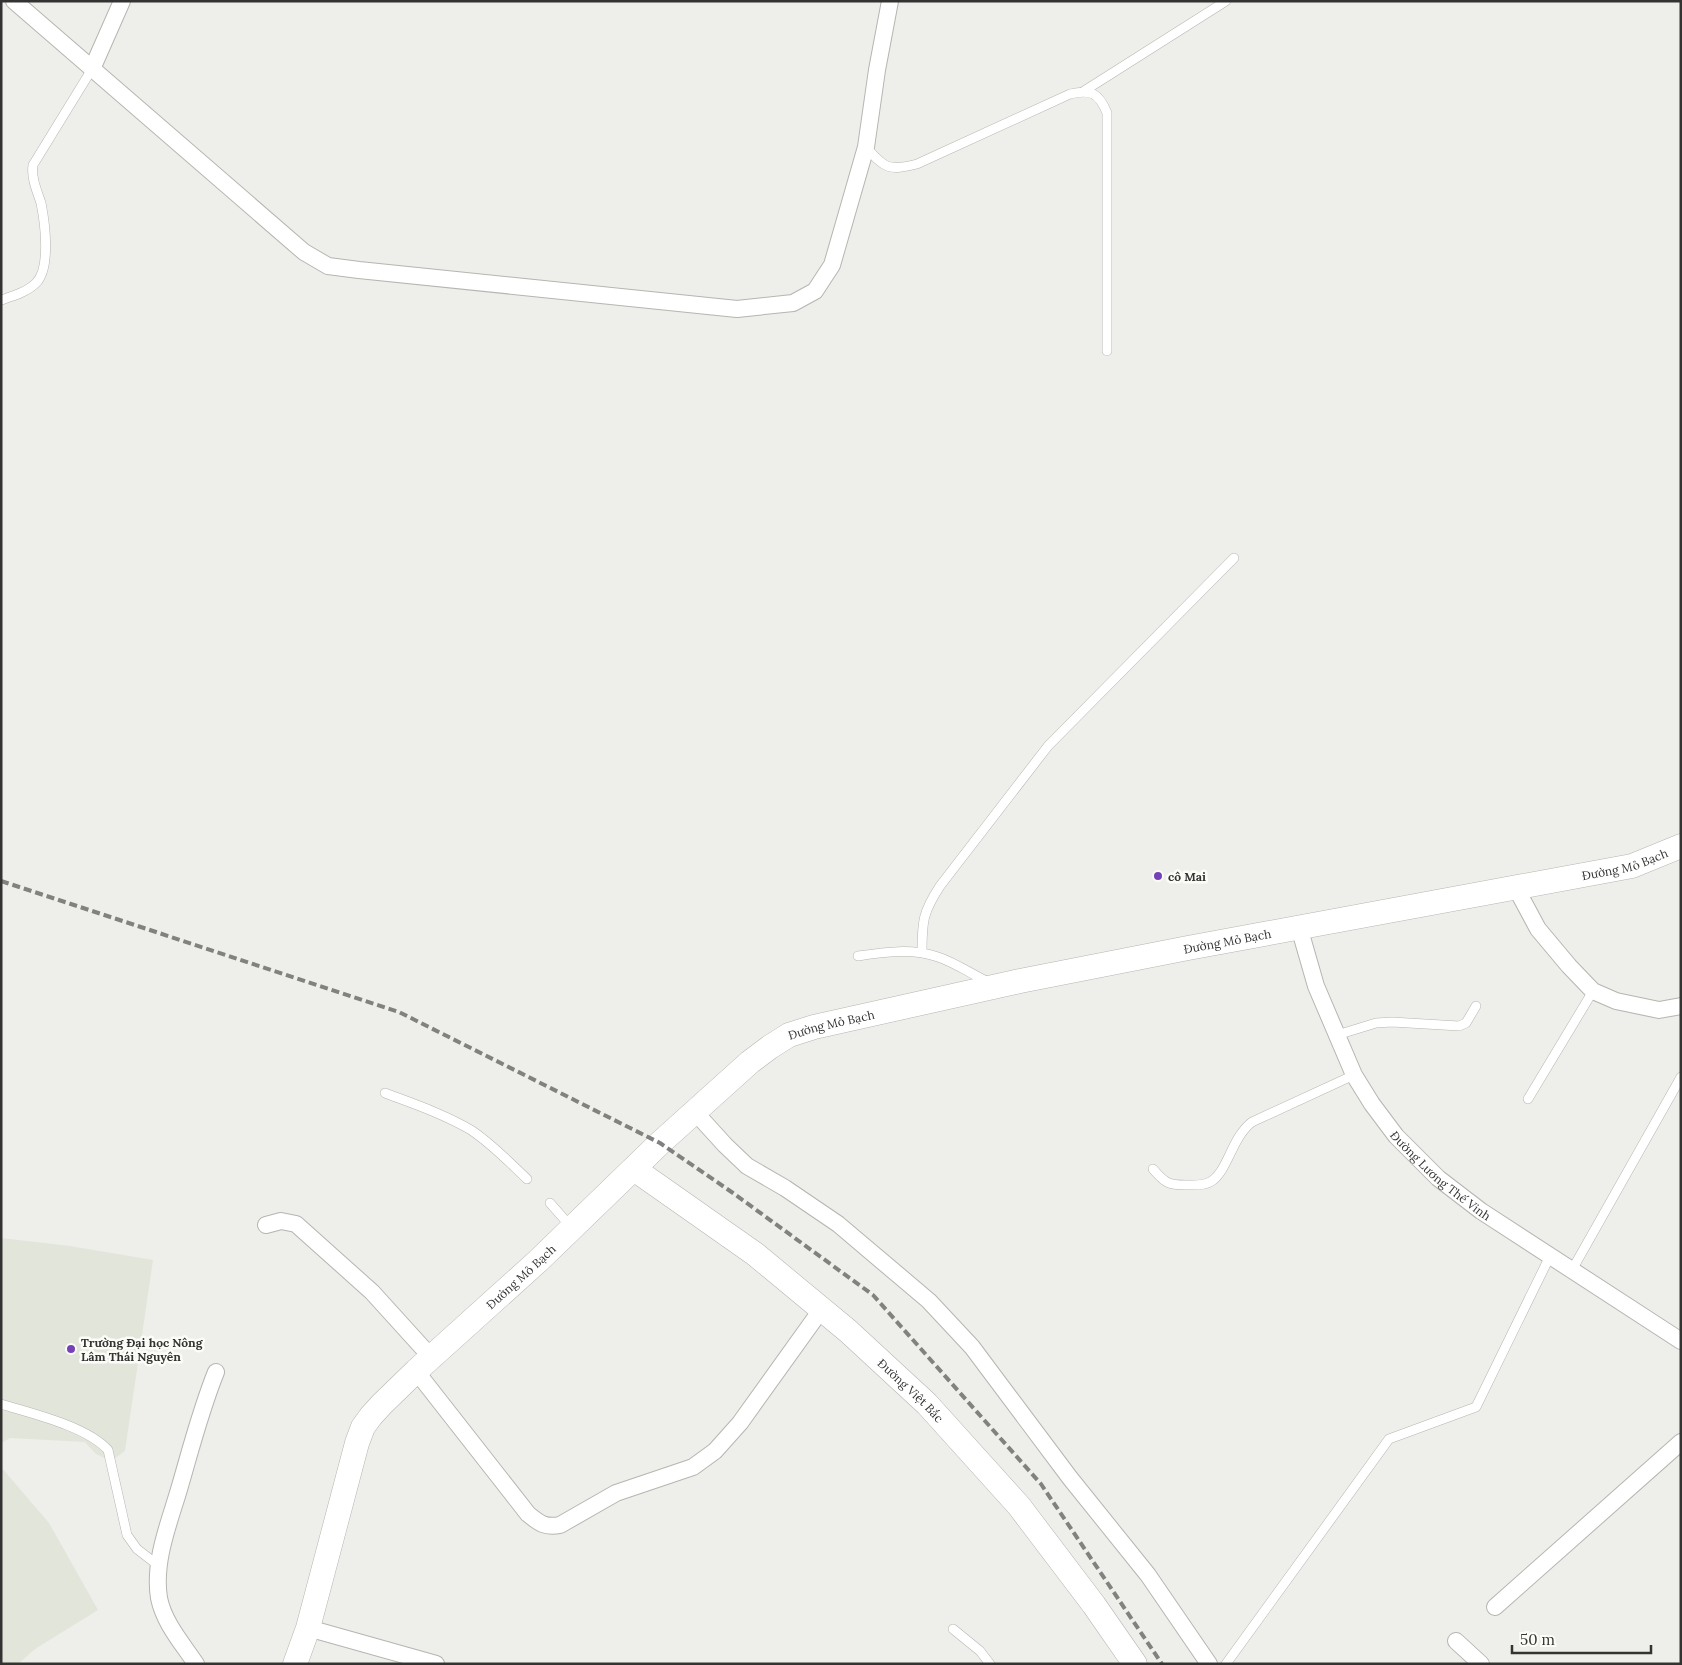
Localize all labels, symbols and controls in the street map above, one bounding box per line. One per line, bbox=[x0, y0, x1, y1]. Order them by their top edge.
street label: Đường Mỏ Bạch bbox=[1581, 845, 1670, 883]
place label: cô Mai bbox=[1168, 869, 1206, 884]
marker: cô Mai bbox=[1152, 870, 1164, 882]
street label: Đường Mỏ Bạch bbox=[1182, 925, 1272, 956]
street label: Đường Mỏ Bạch bbox=[786, 1006, 876, 1042]
street label: Đường Lương Thế Vinh bbox=[1387, 1128, 1494, 1223]
street label: Đường Mỏ Bạch bbox=[483, 1241, 558, 1312]
place label: Trường Đại học Nông Lâm Thái Nguyên bbox=[81, 1335, 204, 1364]
marker: Trường Đại học Nông Lâm Thái Nguyên bbox=[65, 1343, 77, 1355]
street label: Đường Việt Bắc bbox=[875, 1355, 947, 1425]
scale bar bbox=[1512, 1622, 1651, 1654]
text: 50 m bbox=[1520, 1630, 1555, 1649]

